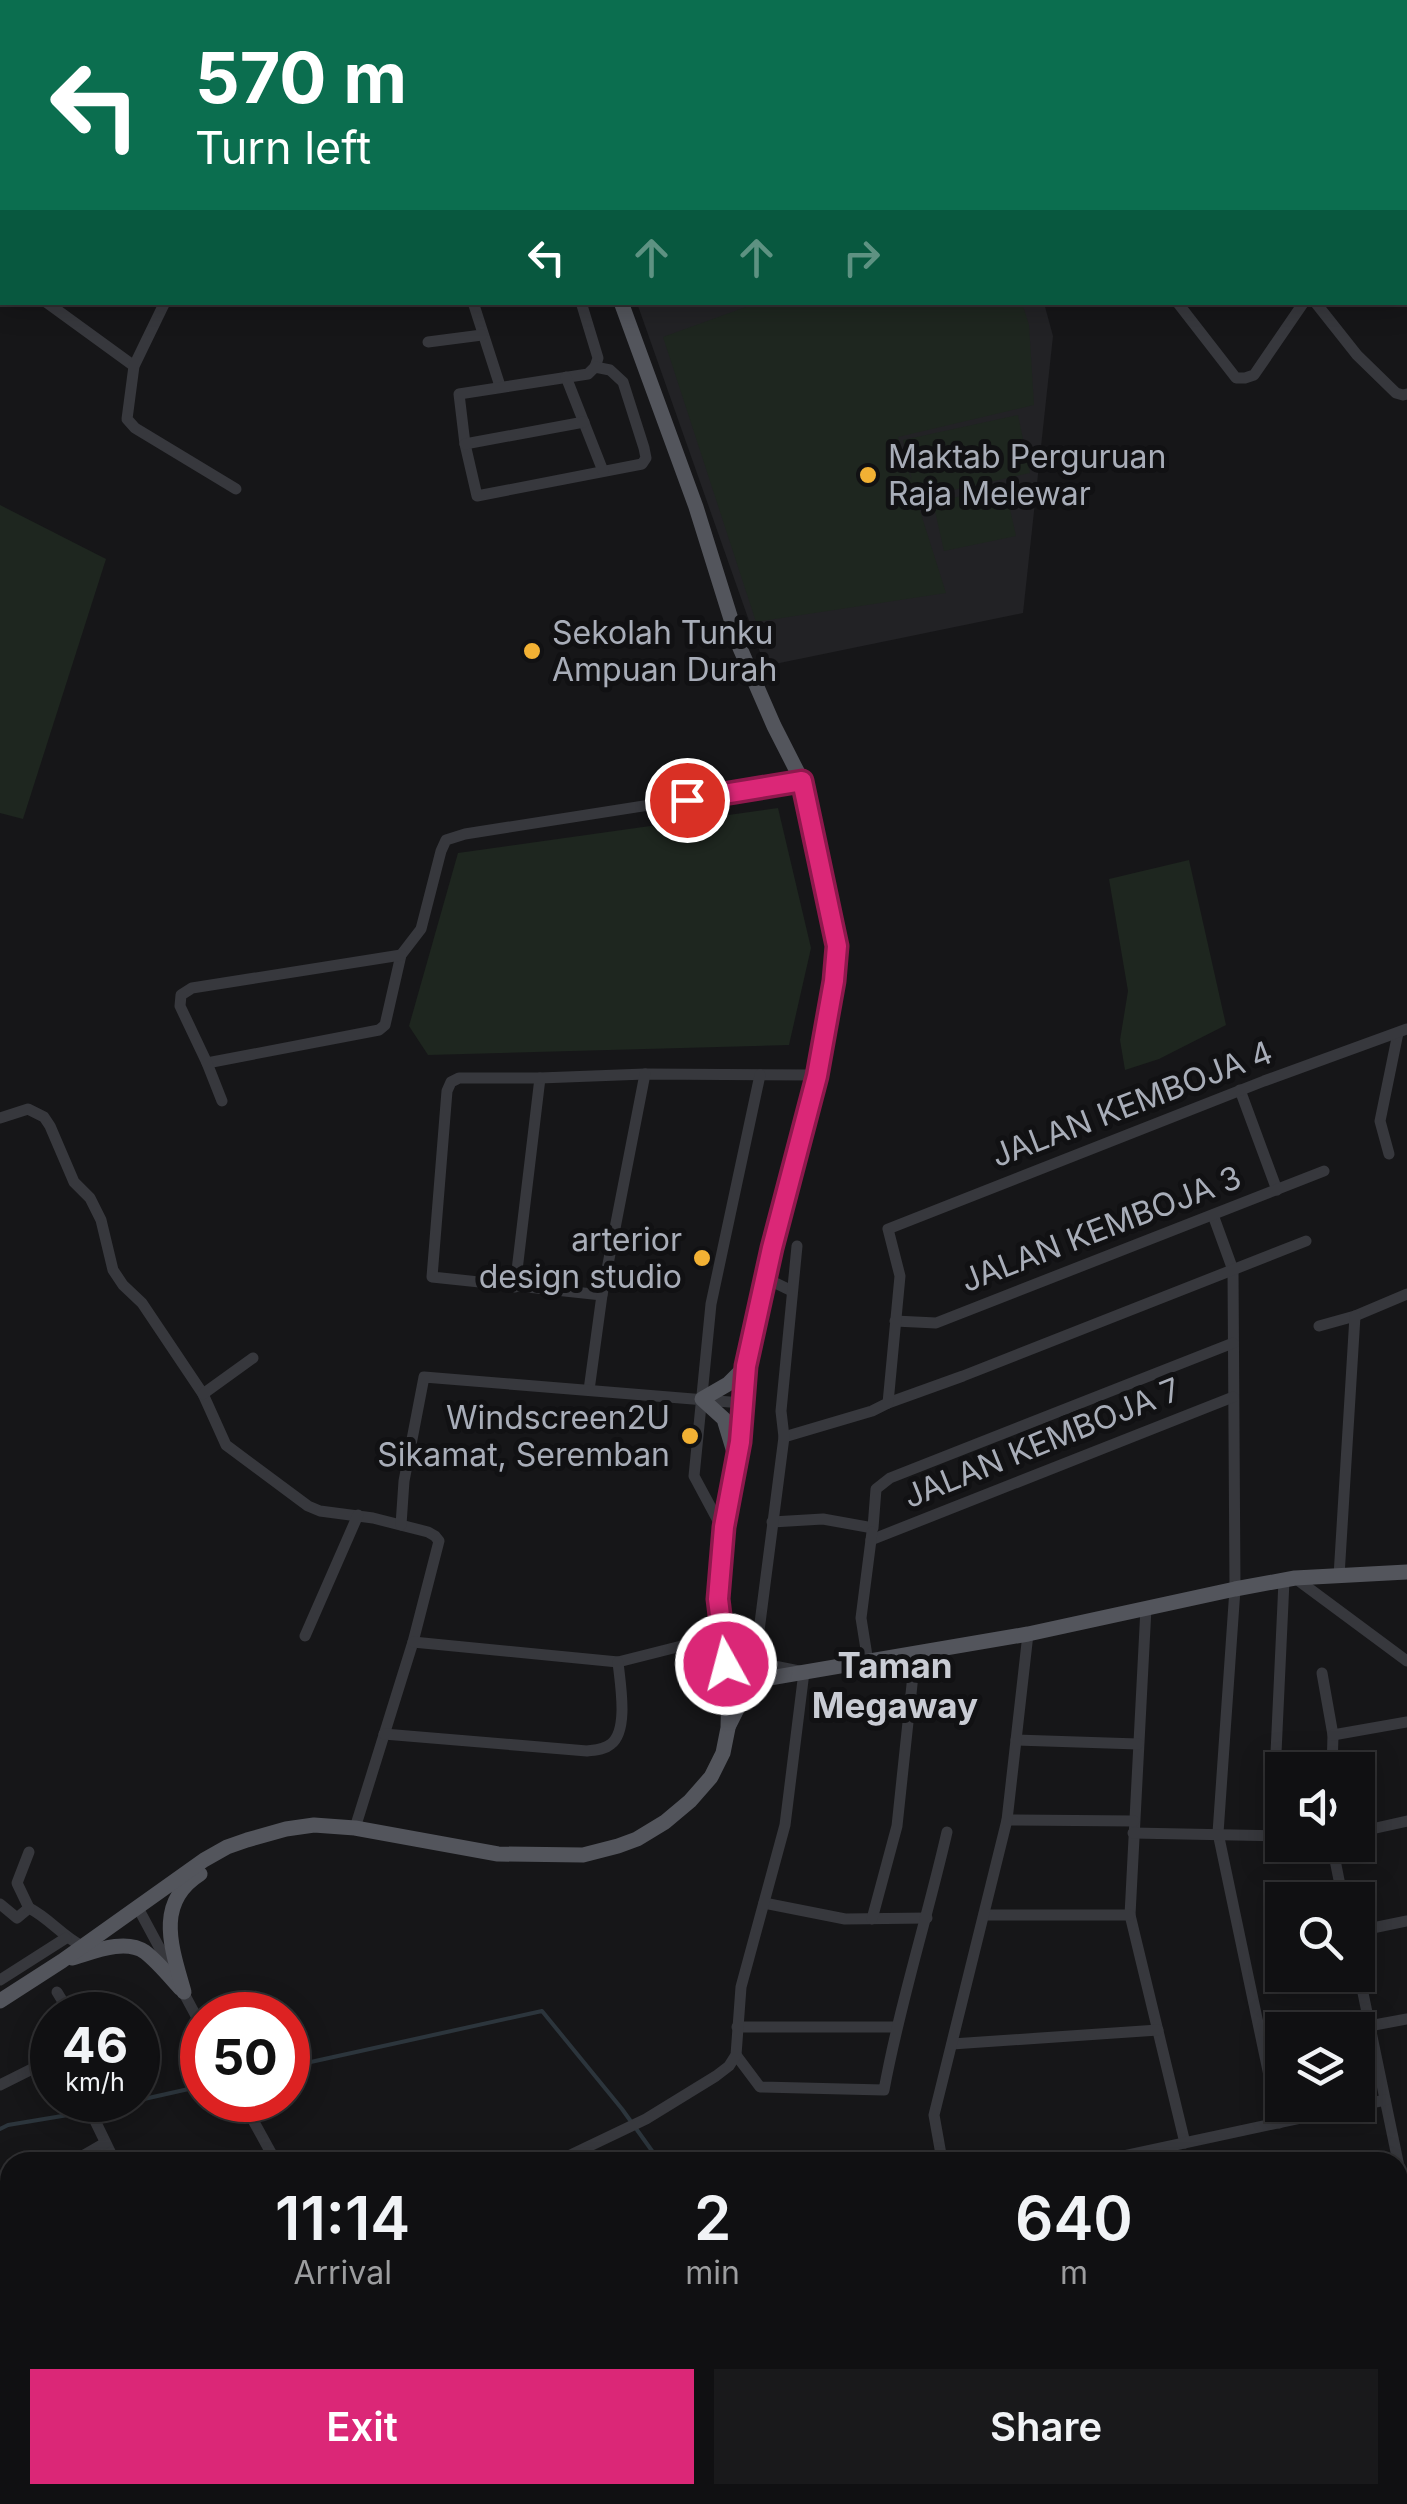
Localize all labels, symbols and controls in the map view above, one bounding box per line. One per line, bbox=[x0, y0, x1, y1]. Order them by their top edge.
text: 570 m bbox=[195, 35, 407, 120]
icon: left bbox=[30, 40, 160, 170]
text: Turn left bbox=[195, 120, 371, 175]
icon: left bbox=[519, 230, 574, 285]
icon: ahead bbox=[624, 230, 679, 285]
icon: ahead bbox=[729, 230, 784, 285]
icon: right bbox=[834, 230, 889, 285]
place label: Maktab Perguruan Raja Melewar bbox=[888, 437, 1166, 513]
marker: Maktab Perguruan Raja Melewar bbox=[857, 464, 879, 486]
place label: Sekolah Tunku Ampuan Durah bbox=[552, 613, 777, 689]
marker: Sekolah Tunku Ampuan Durah bbox=[521, 640, 543, 662]
pin bbox=[645, 758, 730, 843]
icon: arrive bbox=[660, 773, 715, 828]
street label: JALAN KEMBOJA 4 bbox=[986, 1032, 1278, 1175]
street label: JALAN KEMBOJA 3 bbox=[955, 1157, 1246, 1300]
place label: arterior design studio bbox=[479, 1220, 682, 1296]
marker: arterior design studio bbox=[691, 1247, 713, 1269]
street label: JALAN KEMBOJA 7 bbox=[898, 1369, 1186, 1516]
place label: Windscreen2U Sikamat, Seremban bbox=[377, 1398, 670, 1474]
marker: Windscreen2U Sikamat, Seremban bbox=[679, 1425, 701, 1447]
position arrow bbox=[674, 1612, 778, 1716]
district label: Taman Megaway bbox=[812, 1644, 978, 1726]
map controls bbox=[1265, 1752, 1375, 2122]
button: sound bbox=[1265, 1752, 1375, 1862]
button: search bbox=[1265, 1882, 1375, 1992]
speed limit sign: 50 bbox=[180, 1992, 310, 2122]
button: layers bbox=[1265, 2012, 1375, 2122]
text: 46 bbox=[62, 2015, 128, 2075]
text: km/h bbox=[65, 2067, 125, 2097]
text: 11:14 bbox=[275, 2182, 410, 2254]
text: 2 bbox=[694, 2182, 731, 2254]
text: 640 bbox=[1015, 2182, 1133, 2254]
text: Arrival bbox=[293, 2253, 392, 2292]
text: min bbox=[685, 2253, 740, 2292]
text: m bbox=[1060, 2253, 1088, 2292]
button: Exit bbox=[30, 2369, 694, 2484]
button: Share bbox=[714, 2369, 1378, 2484]

